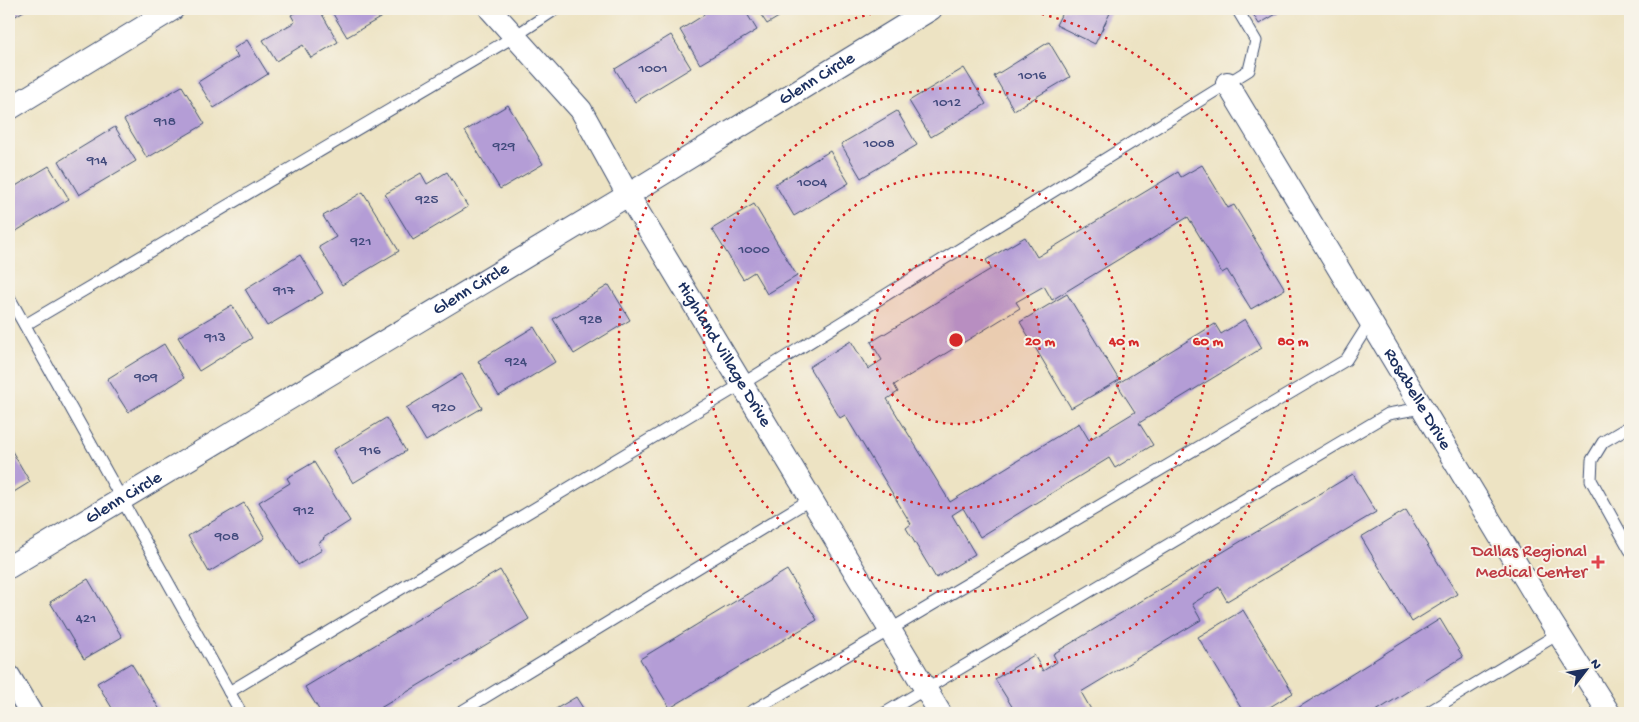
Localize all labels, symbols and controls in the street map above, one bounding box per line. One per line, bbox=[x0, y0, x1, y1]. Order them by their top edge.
street label: Glenn Circle bbox=[775, 47, 860, 110]
house number: 1001 bbox=[637, 60, 668, 78]
house number: 1016 bbox=[1017, 67, 1047, 85]
house number: 1012 bbox=[932, 94, 961, 112]
house number: 918 bbox=[153, 113, 176, 131]
house number: 1008 bbox=[862, 135, 895, 153]
house number: 929 bbox=[492, 138, 516, 156]
house number: 914 bbox=[86, 152, 107, 170]
house number: 1004 bbox=[796, 174, 827, 192]
house number: 925 bbox=[415, 191, 438, 209]
house number: 921 bbox=[350, 233, 371, 251]
house number: 1000 bbox=[737, 241, 770, 259]
street label: Glenn Circle bbox=[429, 258, 514, 320]
street label: Highland Village Drive bbox=[672, 278, 776, 432]
house number: 917 bbox=[272, 282, 296, 300]
house number: 928 bbox=[578, 311, 603, 329]
house number: 913 bbox=[203, 329, 226, 347]
centre of rings bbox=[947, 331, 965, 349]
text: 20 m bbox=[1025, 333, 1055, 351]
text: 40 m bbox=[1108, 333, 1139, 351]
text: 60 m bbox=[1193, 333, 1224, 351]
text: 80 m bbox=[1278, 333, 1309, 351]
street label: Rosabelle Drive bbox=[1379, 345, 1456, 454]
house number: 924 bbox=[504, 353, 527, 371]
house number: 909 bbox=[133, 369, 158, 387]
house number: 920 bbox=[431, 399, 456, 417]
house number: 916 bbox=[358, 442, 381, 460]
street label: Glenn Circle bbox=[82, 467, 166, 529]
house number: 912 bbox=[293, 502, 314, 520]
house number: 908 bbox=[214, 528, 239, 546]
place label: Dallas Regional Medical Center bbox=[1471, 542, 1589, 584]
marker: Dallas Regional Medical Center bbox=[1591, 555, 1605, 569]
house number: 421 bbox=[76, 610, 96, 628]
north arrow bbox=[1562, 644, 1612, 694]
text: N bbox=[1585, 656, 1605, 673]

